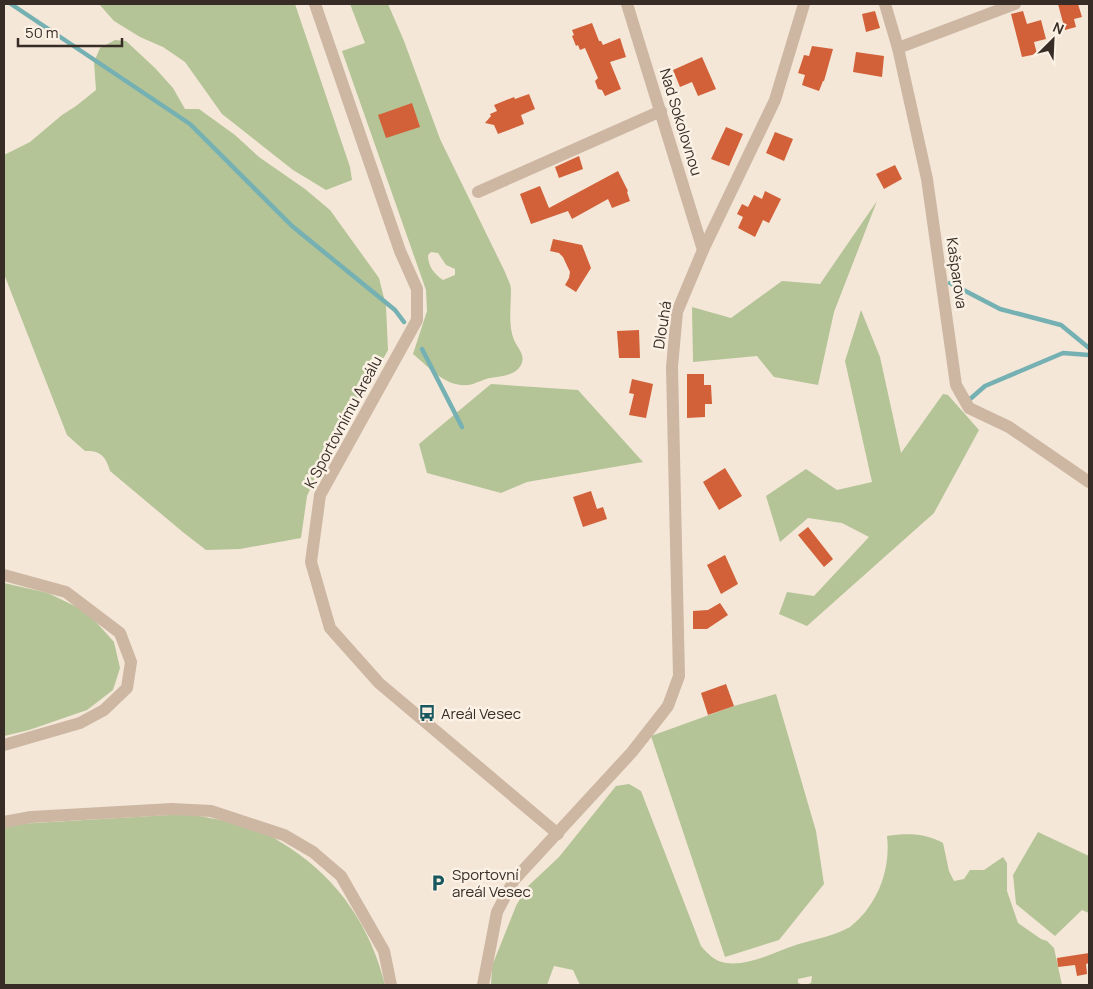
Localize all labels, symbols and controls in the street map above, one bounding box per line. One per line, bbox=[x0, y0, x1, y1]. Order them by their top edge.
scale bar bbox=[18, 15, 121, 47]
north arrow bbox=[1028, 15, 1078, 65]
text: N bbox=[1050, 17, 1067, 38]
text: 50 m bbox=[25, 22, 59, 43]
street label: Nad Sokolovnou bbox=[655, 66, 707, 178]
street label: Kašparova bbox=[942, 236, 972, 310]
street label: Dlouhá bbox=[648, 299, 676, 351]
street label: K Sportovnímu Areálu bbox=[299, 352, 387, 492]
bus stop icon: Areál Vesec bbox=[417, 703, 437, 723]
place label: Areál Vesec bbox=[441, 703, 521, 724]
place label: Sportovní areál Vesec bbox=[452, 864, 531, 902]
parking icon: Sportovní areál Vesec bbox=[428, 873, 448, 893]

